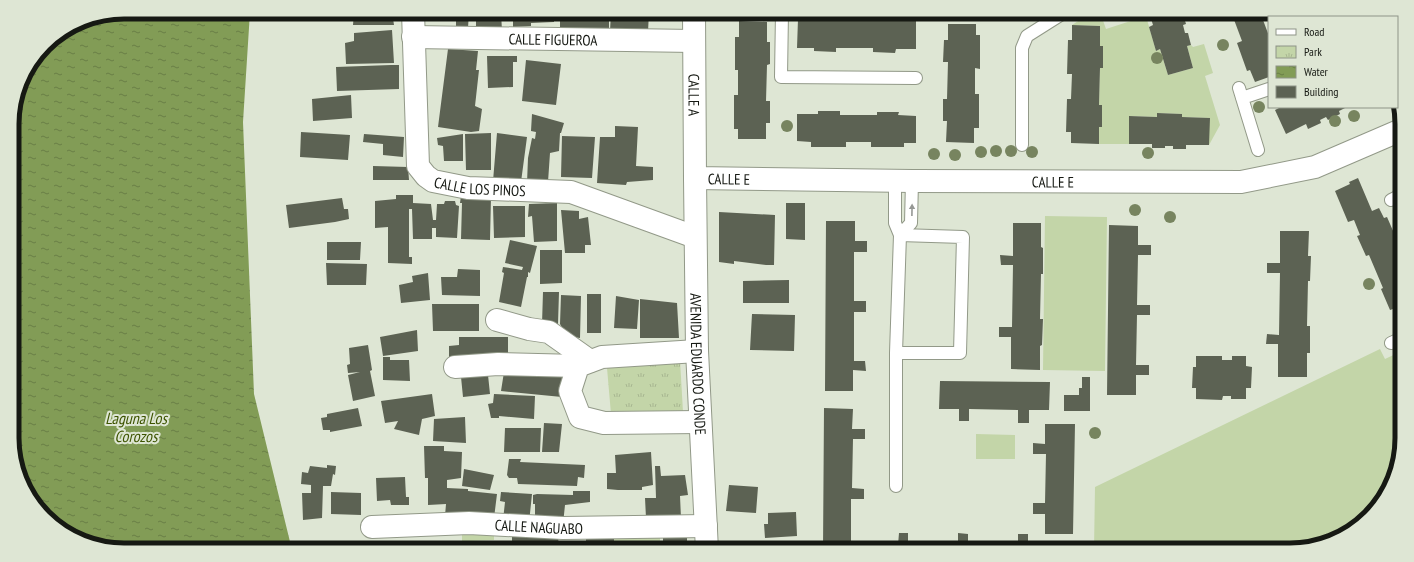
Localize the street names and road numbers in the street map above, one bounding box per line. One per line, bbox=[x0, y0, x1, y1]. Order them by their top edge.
street label: CALLE FIGUEROA bbox=[508, 29, 598, 49]
street label: CALLE A bbox=[685, 74, 704, 117]
street label: CALLE E bbox=[708, 169, 750, 188]
street label: CALLE LOS PINOS bbox=[433, 172, 526, 200]
street label: CALLE E bbox=[1032, 172, 1074, 191]
street label: AVENIDA EDUARDO CONDE bbox=[687, 293, 711, 435]
street label: CALLE NAGUABO bbox=[494, 515, 583, 538]

